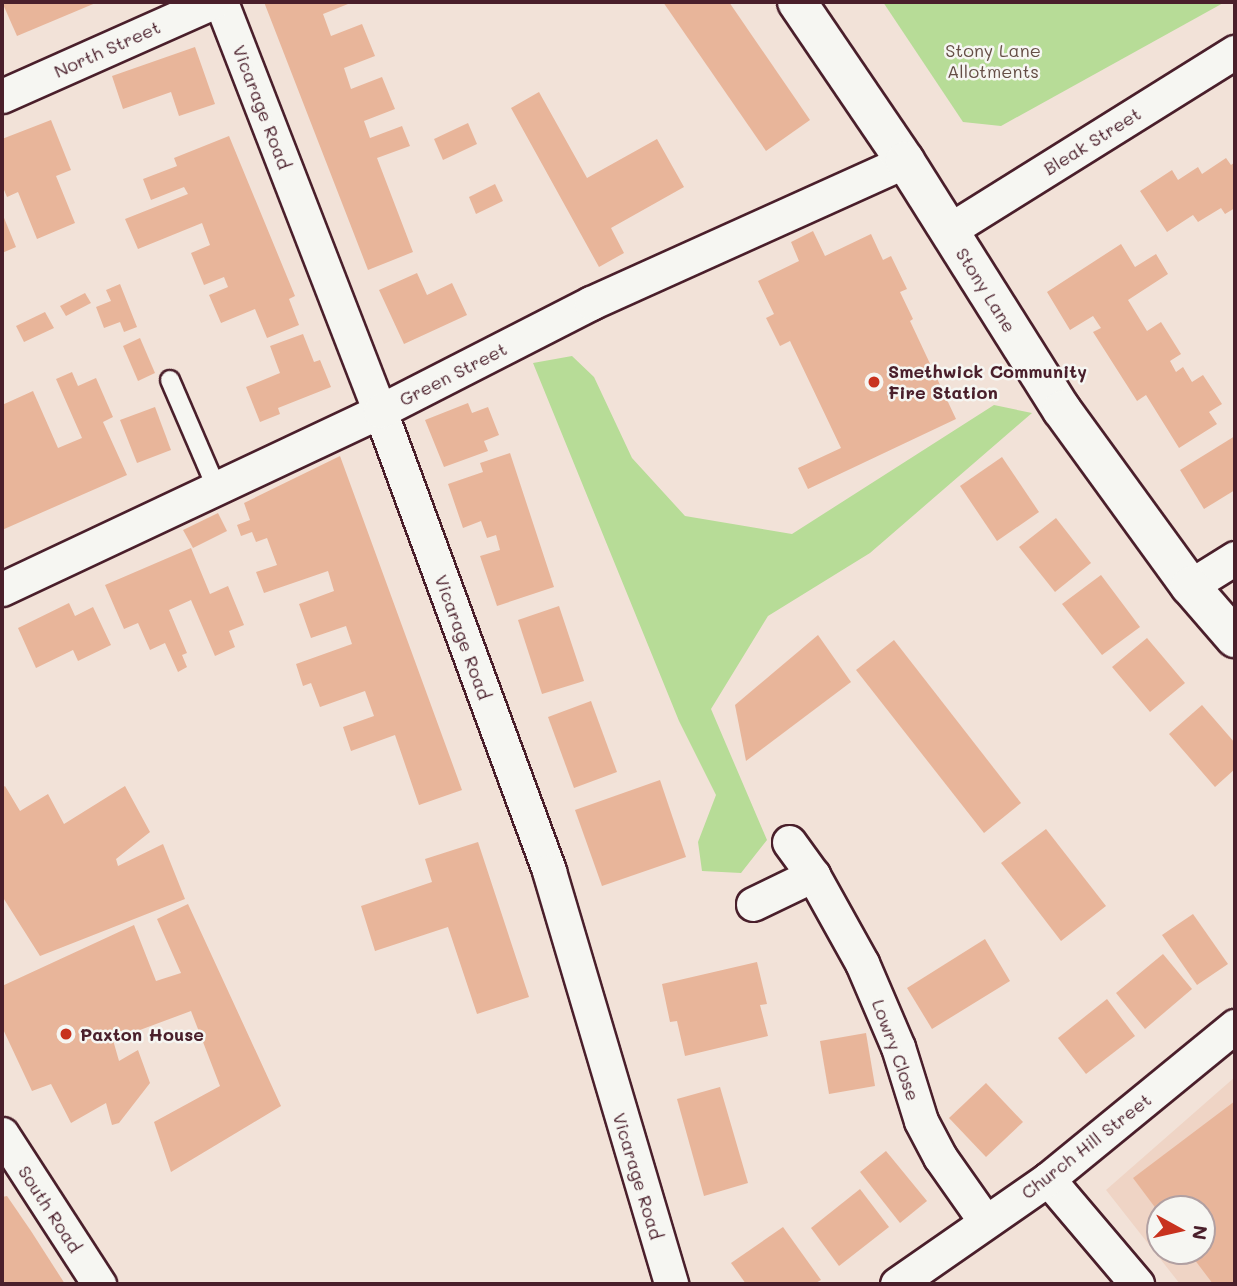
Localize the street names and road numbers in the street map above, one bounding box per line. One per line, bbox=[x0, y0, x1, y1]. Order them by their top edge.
street label: North Street bbox=[50, 16, 164, 82]
street label: Vicarage Road bbox=[228, 42, 296, 172]
street label: Bleak Street bbox=[1039, 103, 1145, 179]
street label: Stony Lane bbox=[951, 244, 1021, 336]
street label: Green Street bbox=[396, 338, 510, 410]
street label: Vicarage Road bbox=[430, 572, 496, 702]
street label: Lowry Close bbox=[868, 996, 924, 1104]
street label: Church Hill Street bbox=[1017, 1089, 1155, 1203]
street label: Vicarage Road bbox=[608, 1110, 668, 1242]
street label: South Road bbox=[14, 1161, 86, 1257]

